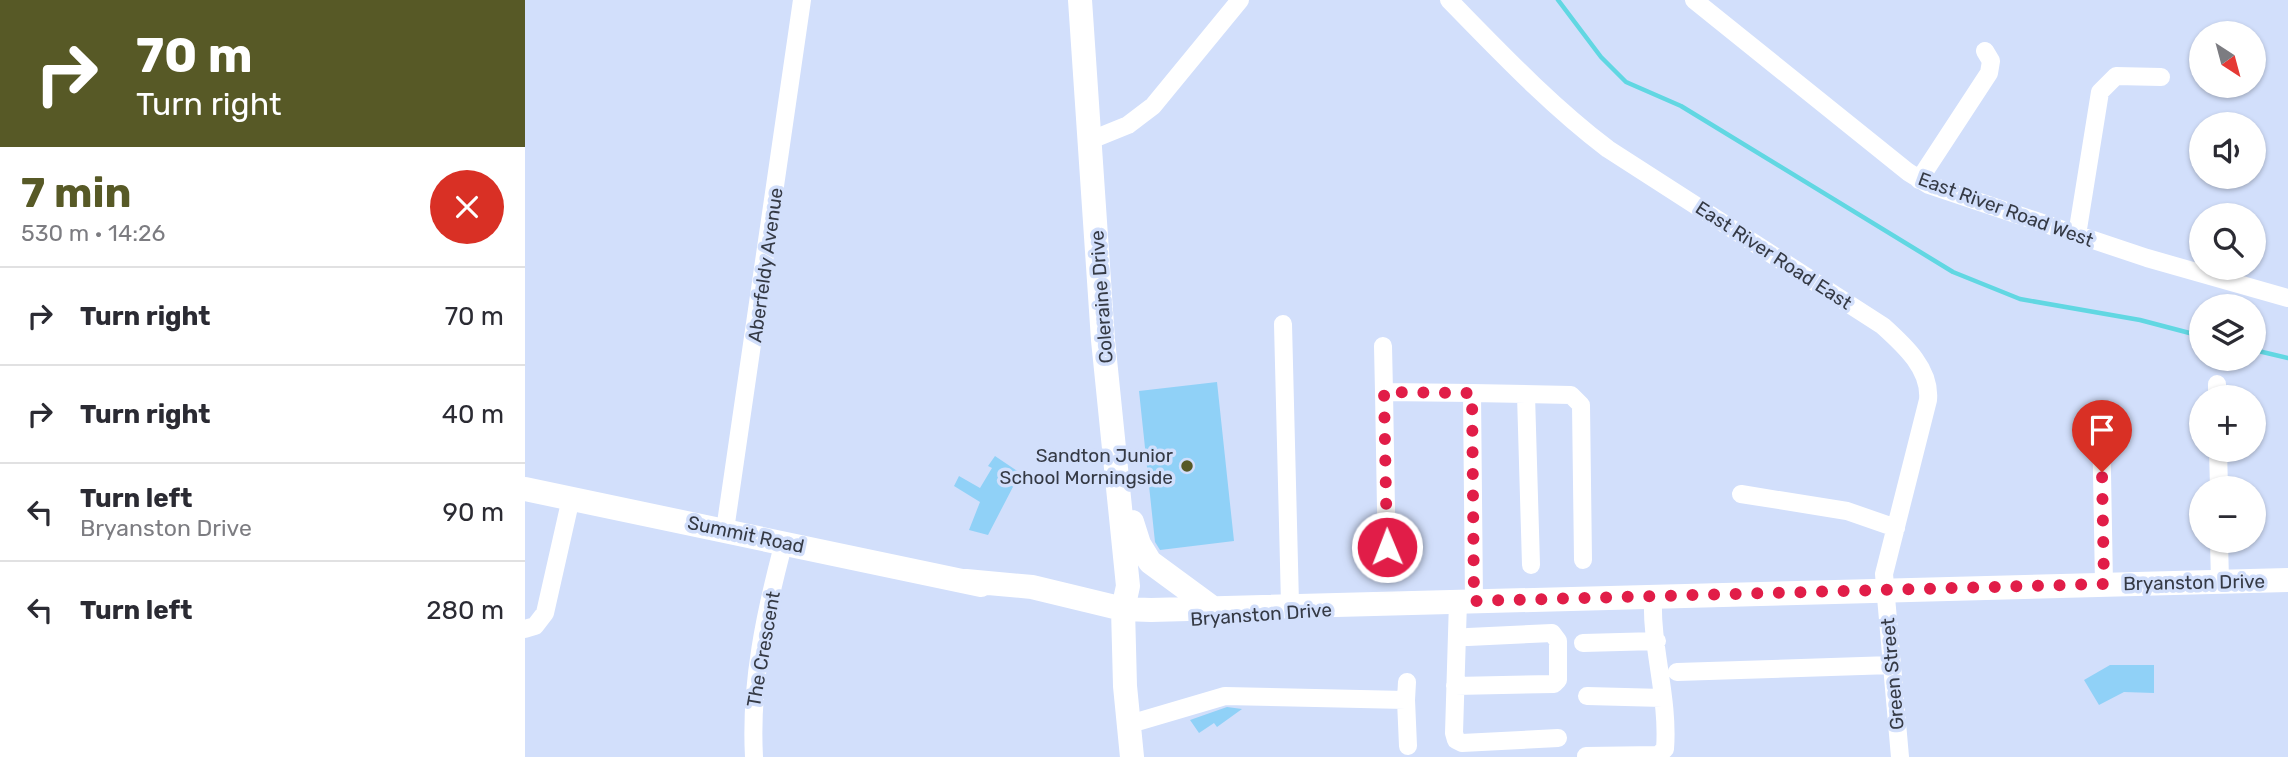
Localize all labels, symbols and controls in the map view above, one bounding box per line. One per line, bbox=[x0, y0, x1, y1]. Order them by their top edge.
north arrow bbox=[2189, 21, 2266, 98]
map controls bbox=[2189, 21, 2266, 553]
text: 70 m bbox=[136, 26, 253, 84]
icon: right bbox=[21, 28, 112, 119]
text: Turn right bbox=[136, 85, 281, 123]
button: sound bbox=[2189, 112, 2266, 189]
street label: East River Road West bbox=[1915, 167, 2097, 252]
text: 7 min bbox=[21, 168, 132, 218]
button: close bbox=[430, 170, 504, 244]
street label: Aberfeldy Avenue bbox=[743, 186, 788, 344]
street label: East River Road East bbox=[1691, 196, 1857, 315]
button: search bbox=[2189, 203, 2266, 280]
text: 530 m · 14:26 bbox=[21, 219, 165, 247]
street label: Coleraine Drive bbox=[1085, 230, 1118, 364]
button: layers bbox=[2189, 294, 2266, 371]
icon: right bbox=[21, 297, 59, 335]
text: Turn right bbox=[80, 301, 210, 332]
text: 70 m bbox=[445, 301, 504, 332]
button: + bbox=[2189, 385, 2266, 462]
icon: right bbox=[21, 395, 59, 433]
text: Turn right bbox=[80, 399, 210, 430]
text: 40 m bbox=[442, 399, 504, 430]
pin bbox=[2072, 400, 2132, 472]
icon: arrive bbox=[2083, 411, 2121, 449]
place label: Sandton Junior School Morningside bbox=[1000, 444, 1174, 489]
marker: Sandton Junior School Morningside bbox=[1179, 458, 1195, 474]
button: − bbox=[2189, 476, 2266, 553]
text: Turn left bbox=[80, 483, 192, 514]
icon: left bbox=[21, 493, 59, 531]
text: 90 m bbox=[443, 497, 504, 528]
position arrow bbox=[1350, 510, 1424, 584]
street label: Summit Road bbox=[685, 511, 806, 558]
text: Bryanston Drive bbox=[80, 514, 252, 542]
street label: Bryanston Drive bbox=[2123, 570, 2265, 595]
street label: The Crescent bbox=[742, 589, 785, 709]
icon: left bbox=[21, 591, 59, 629]
text: Turn left bbox=[80, 595, 192, 626]
text: 280 m bbox=[426, 595, 504, 626]
street label: Bryanston Drive bbox=[1189, 598, 1333, 631]
street label: Green Street bbox=[1876, 616, 1909, 731]

